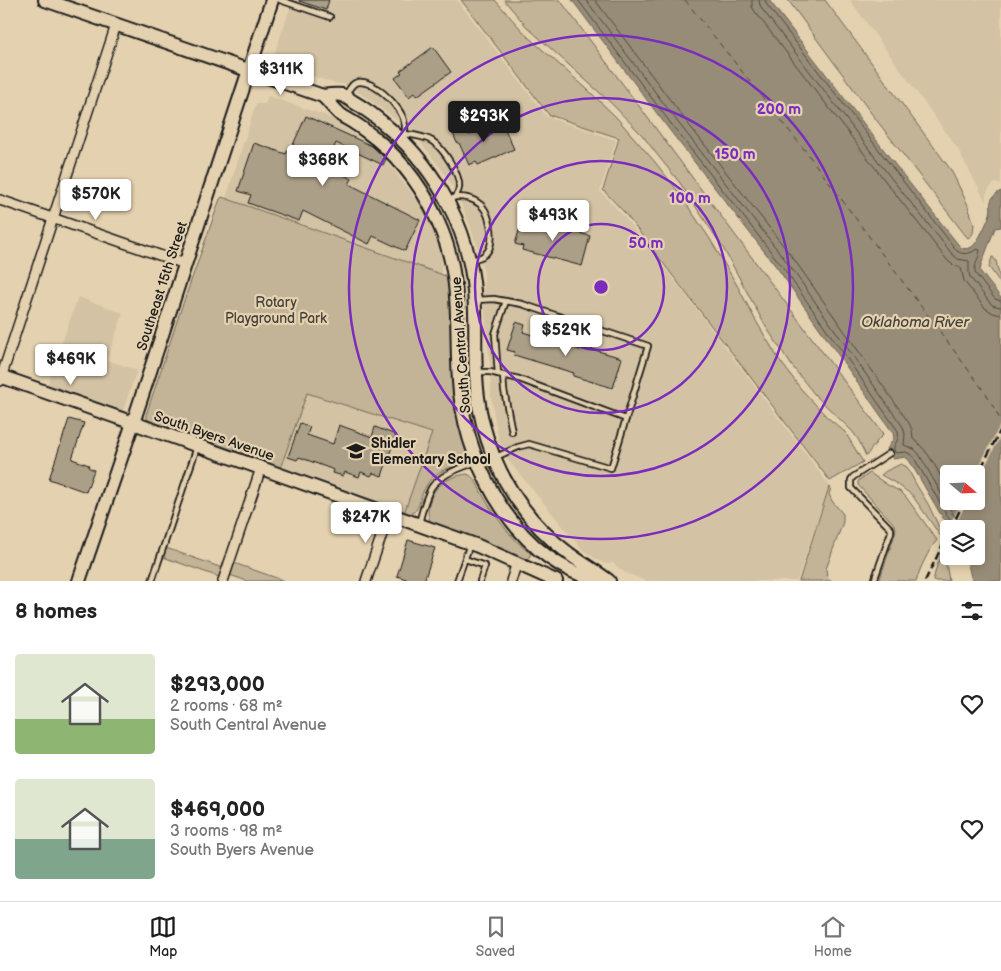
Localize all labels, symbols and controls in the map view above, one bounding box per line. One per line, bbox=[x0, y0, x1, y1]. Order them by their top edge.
pin: $311K bbox=[246, 54, 316, 96]
text: $311K bbox=[259, 60, 303, 79]
pin: $293K bbox=[449, 100, 519, 143]
text: 200 m bbox=[757, 100, 801, 119]
text: $293K bbox=[459, 107, 509, 126]
pin: $368K bbox=[288, 144, 358, 187]
text: 150 m bbox=[714, 145, 756, 164]
text: $368K bbox=[298, 151, 348, 170]
pin: $570K bbox=[61, 178, 131, 221]
text: $570K bbox=[71, 185, 121, 204]
text: 100 m bbox=[669, 189, 711, 208]
pin: $493K bbox=[518, 200, 588, 242]
text: $493K bbox=[528, 206, 578, 225]
street label: Southeast 15th Street bbox=[133, 219, 191, 353]
text: 50 m bbox=[629, 234, 664, 253]
street label: South Central Avenue bbox=[448, 276, 474, 414]
centre of rings bbox=[592, 278, 610, 296]
park label: Rotary Playground Park bbox=[225, 294, 327, 327]
water label: Oklahoma River bbox=[861, 313, 970, 332]
pin: $529K bbox=[531, 314, 601, 357]
text: $529K bbox=[541, 321, 591, 340]
pin: $469K bbox=[36, 344, 106, 386]
text: $469K bbox=[46, 350, 96, 369]
street label: South Byers Avenue bbox=[152, 407, 276, 465]
place label: Shidler Elementary School bbox=[371, 435, 491, 468]
school or university icon: Shidler Elementary School bbox=[345, 440, 367, 462]
north arrow bbox=[940, 465, 985, 510]
map controls bbox=[940, 465, 985, 565]
pin: $247K bbox=[331, 502, 401, 544]
text: $247K bbox=[342, 508, 390, 527]
button: layers bbox=[940, 520, 985, 565]
icon: filters bbox=[958, 597, 986, 625]
text: 8 homes bbox=[15, 599, 97, 624]
text: $293,000 bbox=[170, 672, 265, 697]
icon: home bbox=[55, 674, 115, 734]
icon: heart bbox=[958, 690, 986, 718]
text: 2 rooms · 68 m² bbox=[170, 697, 283, 716]
text: South Central Avenue bbox=[170, 716, 327, 735]
text: $469,000 bbox=[170, 797, 265, 822]
icon: home bbox=[55, 799, 115, 859]
icon: heart bbox=[958, 815, 986, 843]
text: 3 rooms · 98 m² bbox=[170, 822, 282, 841]
text: South Byers Avenue bbox=[170, 841, 314, 860]
tab: Map bbox=[149, 913, 177, 960]
tab: Saved bbox=[476, 913, 515, 960]
tab: Home bbox=[814, 913, 852, 960]

